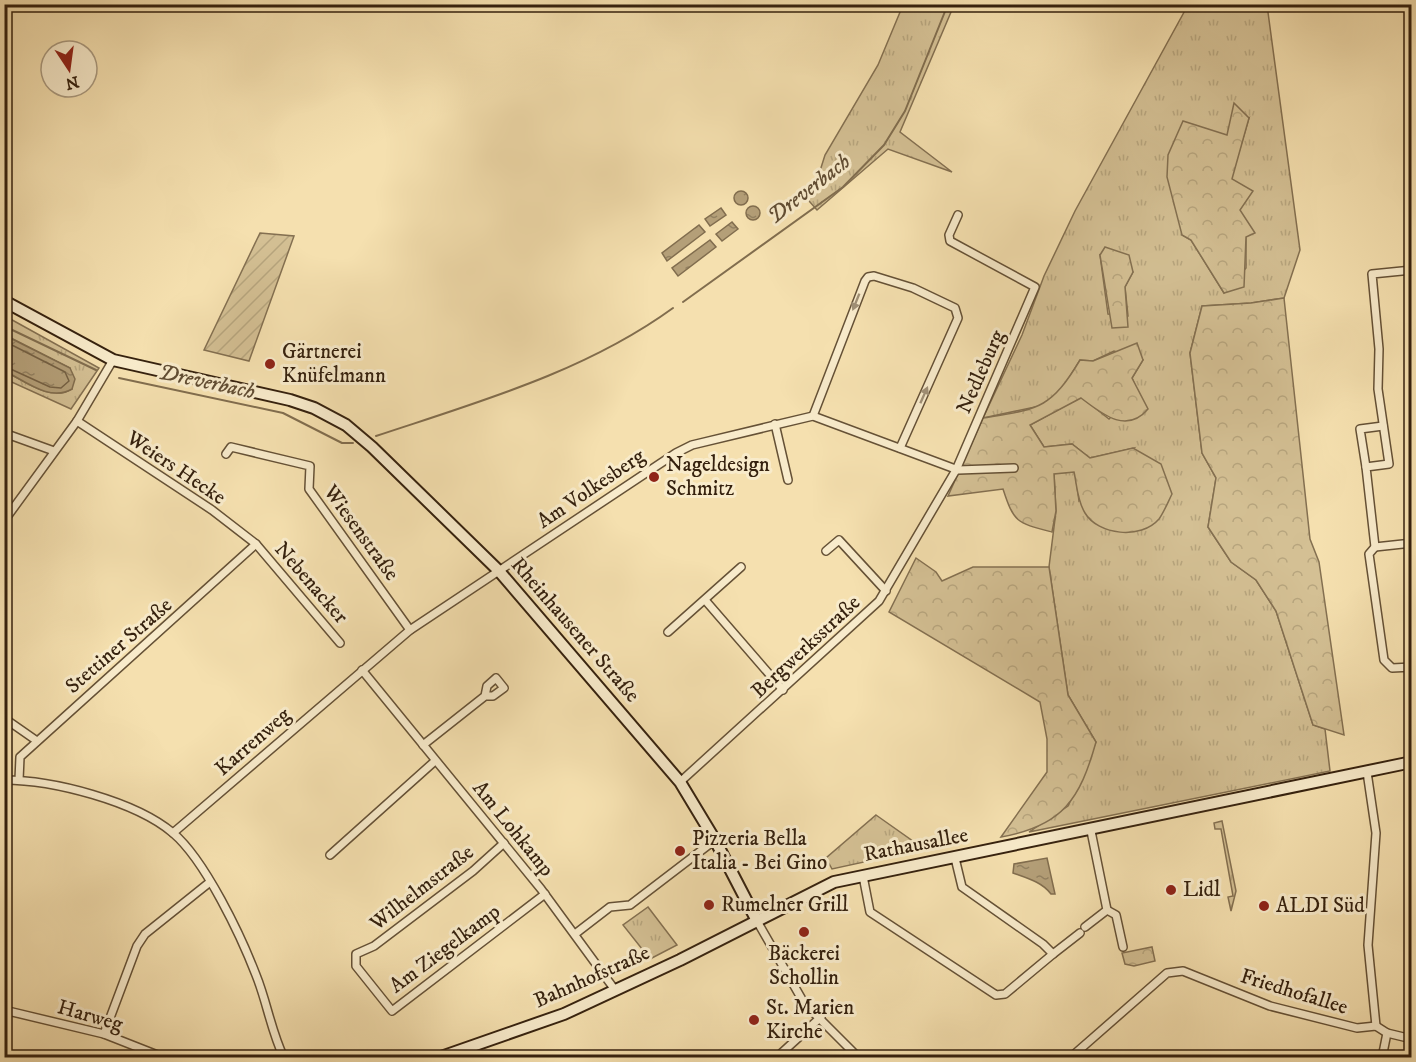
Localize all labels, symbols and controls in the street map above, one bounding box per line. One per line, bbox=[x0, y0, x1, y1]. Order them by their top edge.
north arrow bbox=[39, 39, 99, 99]
text: N bbox=[63, 71, 81, 94]
water label: Dreverbach bbox=[762, 148, 856, 230]
one-way arrow bbox=[851, 293, 860, 311]
street label: Nedleburg bbox=[951, 325, 1011, 418]
place label: Gärtnerei Knüfelmann bbox=[282, 339, 386, 389]
marker: Gärtnerei Knüfelmann bbox=[263, 357, 277, 371]
water label: Dreverbach bbox=[156, 359, 258, 405]
one-way arrow bbox=[919, 385, 929, 403]
street label: Weiers Hecke bbox=[121, 425, 231, 511]
street label: Am Volkesberg bbox=[532, 443, 651, 535]
place label: Nageldesign Schmitz bbox=[666, 452, 770, 502]
marker: Nageldesign Schmitz bbox=[647, 470, 661, 484]
street label: Wiesenstraße bbox=[317, 479, 405, 586]
street label: Nebenacker bbox=[268, 537, 354, 629]
street label: Rheinhausener Straße bbox=[505, 552, 645, 708]
street label: Bergwerksstraße bbox=[746, 590, 866, 704]
street label: Stettiner Straße bbox=[60, 592, 178, 699]
street label: Karrenweg bbox=[210, 702, 297, 782]
street label: Am Lohkamp bbox=[467, 776, 559, 882]
street label: Rathausallee bbox=[862, 822, 971, 868]
place label: Pizzeria Bella Italia - Bei Gino bbox=[692, 826, 827, 876]
street label: Wilhelmstraße bbox=[364, 839, 479, 937]
marker: Pizzeria Bella Italia - Bei Gino bbox=[673, 844, 687, 858]
place label: Lidl bbox=[1183, 877, 1221, 903]
marker: Lidl bbox=[1164, 883, 1178, 897]
place label: Rumelner Grill bbox=[721, 892, 849, 918]
place label: ALDI Süd bbox=[1276, 893, 1365, 919]
marker: Rumelner Grill bbox=[702, 898, 716, 912]
street label: Am Ziegelkamp bbox=[384, 899, 506, 999]
marker: ALDI Süd bbox=[1257, 899, 1271, 913]
marker: Bäckerei Schollin bbox=[797, 925, 811, 939]
street label: Bahnhofstraße bbox=[530, 940, 654, 1014]
place label: Bäckerei Schollin bbox=[768, 941, 840, 991]
street label: Friedhofallee bbox=[1237, 963, 1351, 1021]
street label: Harweg bbox=[54, 994, 126, 1038]
place label: St. Marien Kirche bbox=[766, 995, 854, 1045]
marker: St. Marien Kirche bbox=[747, 1013, 761, 1027]

